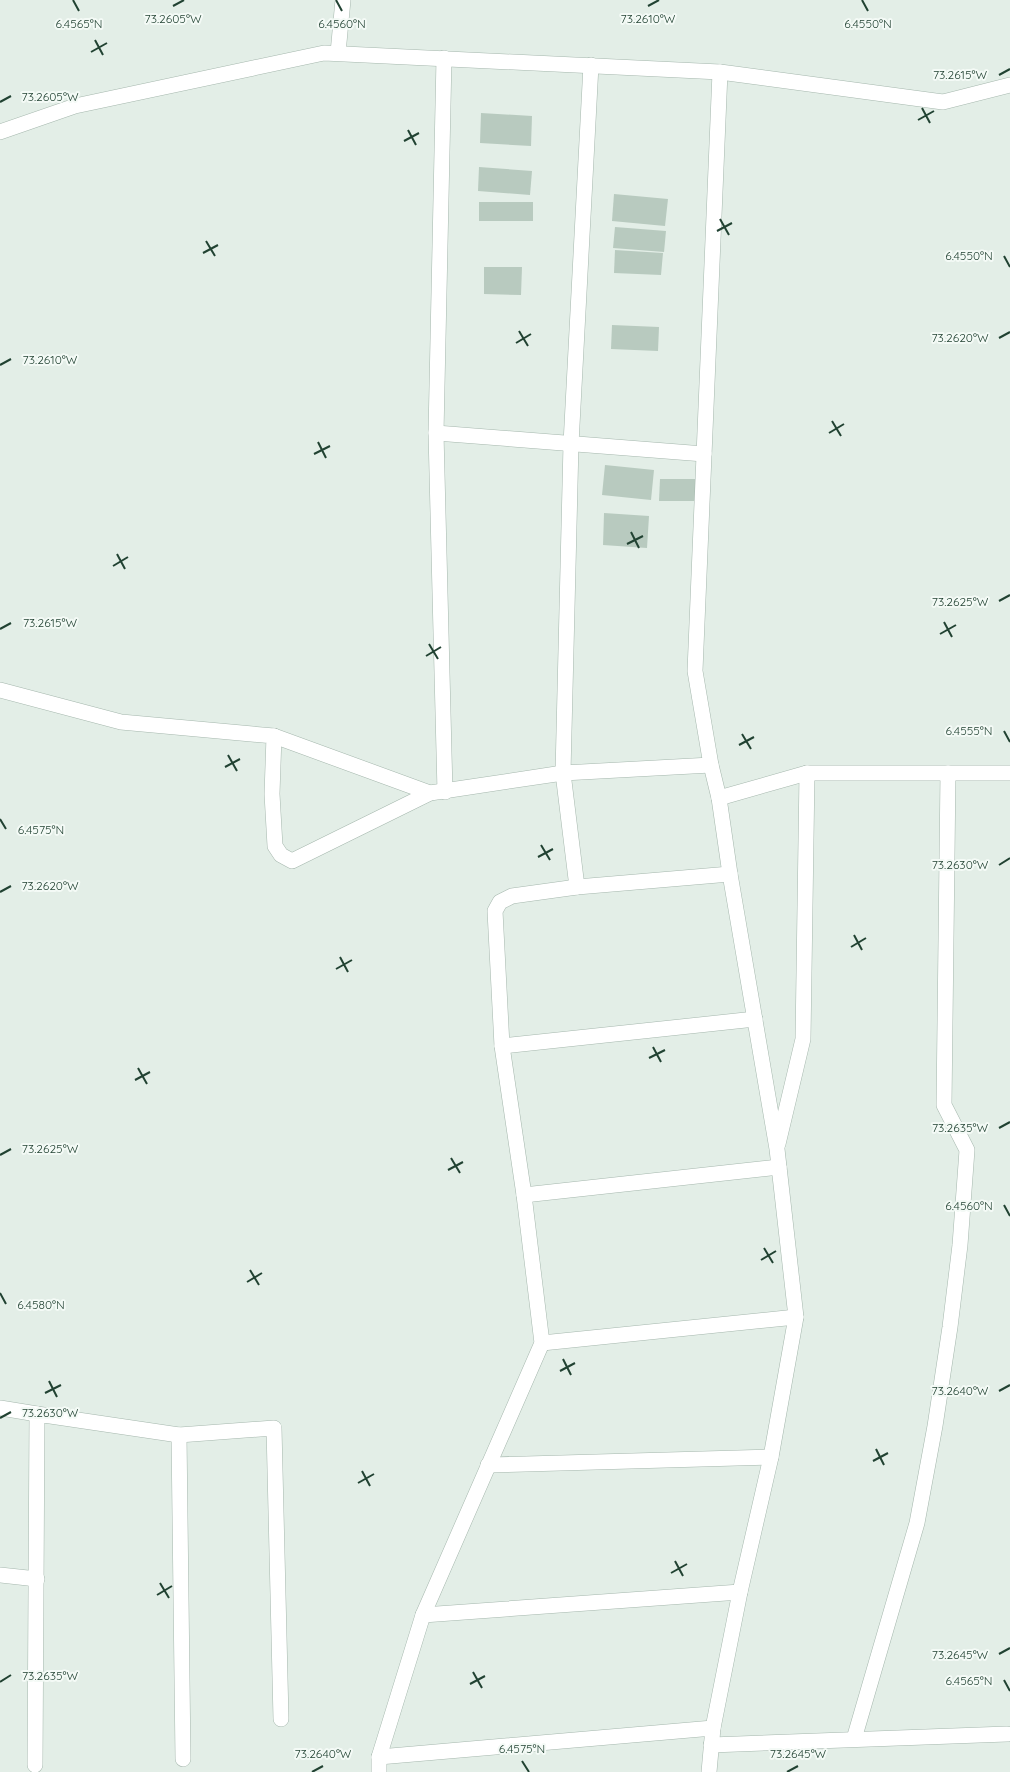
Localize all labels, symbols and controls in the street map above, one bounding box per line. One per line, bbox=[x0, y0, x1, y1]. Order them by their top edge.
text: 73.2605°W bbox=[145, 11, 202, 26]
text: 73.2610°W bbox=[621, 11, 676, 26]
text: 6.4565°N bbox=[56, 16, 102, 31]
text: 6.4560°N bbox=[318, 16, 366, 31]
text: 6.4550°N bbox=[844, 16, 892, 31]
text: 73.2615°W bbox=[933, 67, 988, 82]
text: 73.2605°W bbox=[22, 89, 79, 104]
text: 6.4550°N bbox=[945, 248, 993, 263]
text: 73.2620°W bbox=[931, 330, 989, 345]
text: 73.2610°W bbox=[23, 352, 78, 367]
text: 73.2625°W bbox=[932, 594, 989, 609]
text: 73.2615°W bbox=[23, 615, 78, 630]
text: 6.4555°N bbox=[945, 723, 993, 738]
text: 6.4575°N bbox=[18, 822, 64, 837]
text: 73.2630°W bbox=[932, 857, 989, 872]
text: 73.2620°W bbox=[21, 878, 79, 893]
text: 73.2635°W bbox=[932, 1120, 988, 1135]
text: 73.2625°W bbox=[22, 1141, 79, 1156]
text: 6.4560°N bbox=[945, 1198, 993, 1213]
text: 6.4580°N bbox=[17, 1297, 65, 1312]
text: 73.2640°W bbox=[932, 1383, 989, 1398]
text: 73.2630°W bbox=[22, 1405, 79, 1420]
text: 73.2645°W bbox=[932, 1647, 989, 1662]
text: 73.2635°W bbox=[22, 1668, 78, 1683]
text: 6.4565°N bbox=[946, 1673, 992, 1688]
text: 6.4575°N bbox=[499, 1741, 545, 1756]
text: 73.2640°W bbox=[295, 1746, 352, 1761]
text: 73.2645°W bbox=[770, 1746, 827, 1761]

